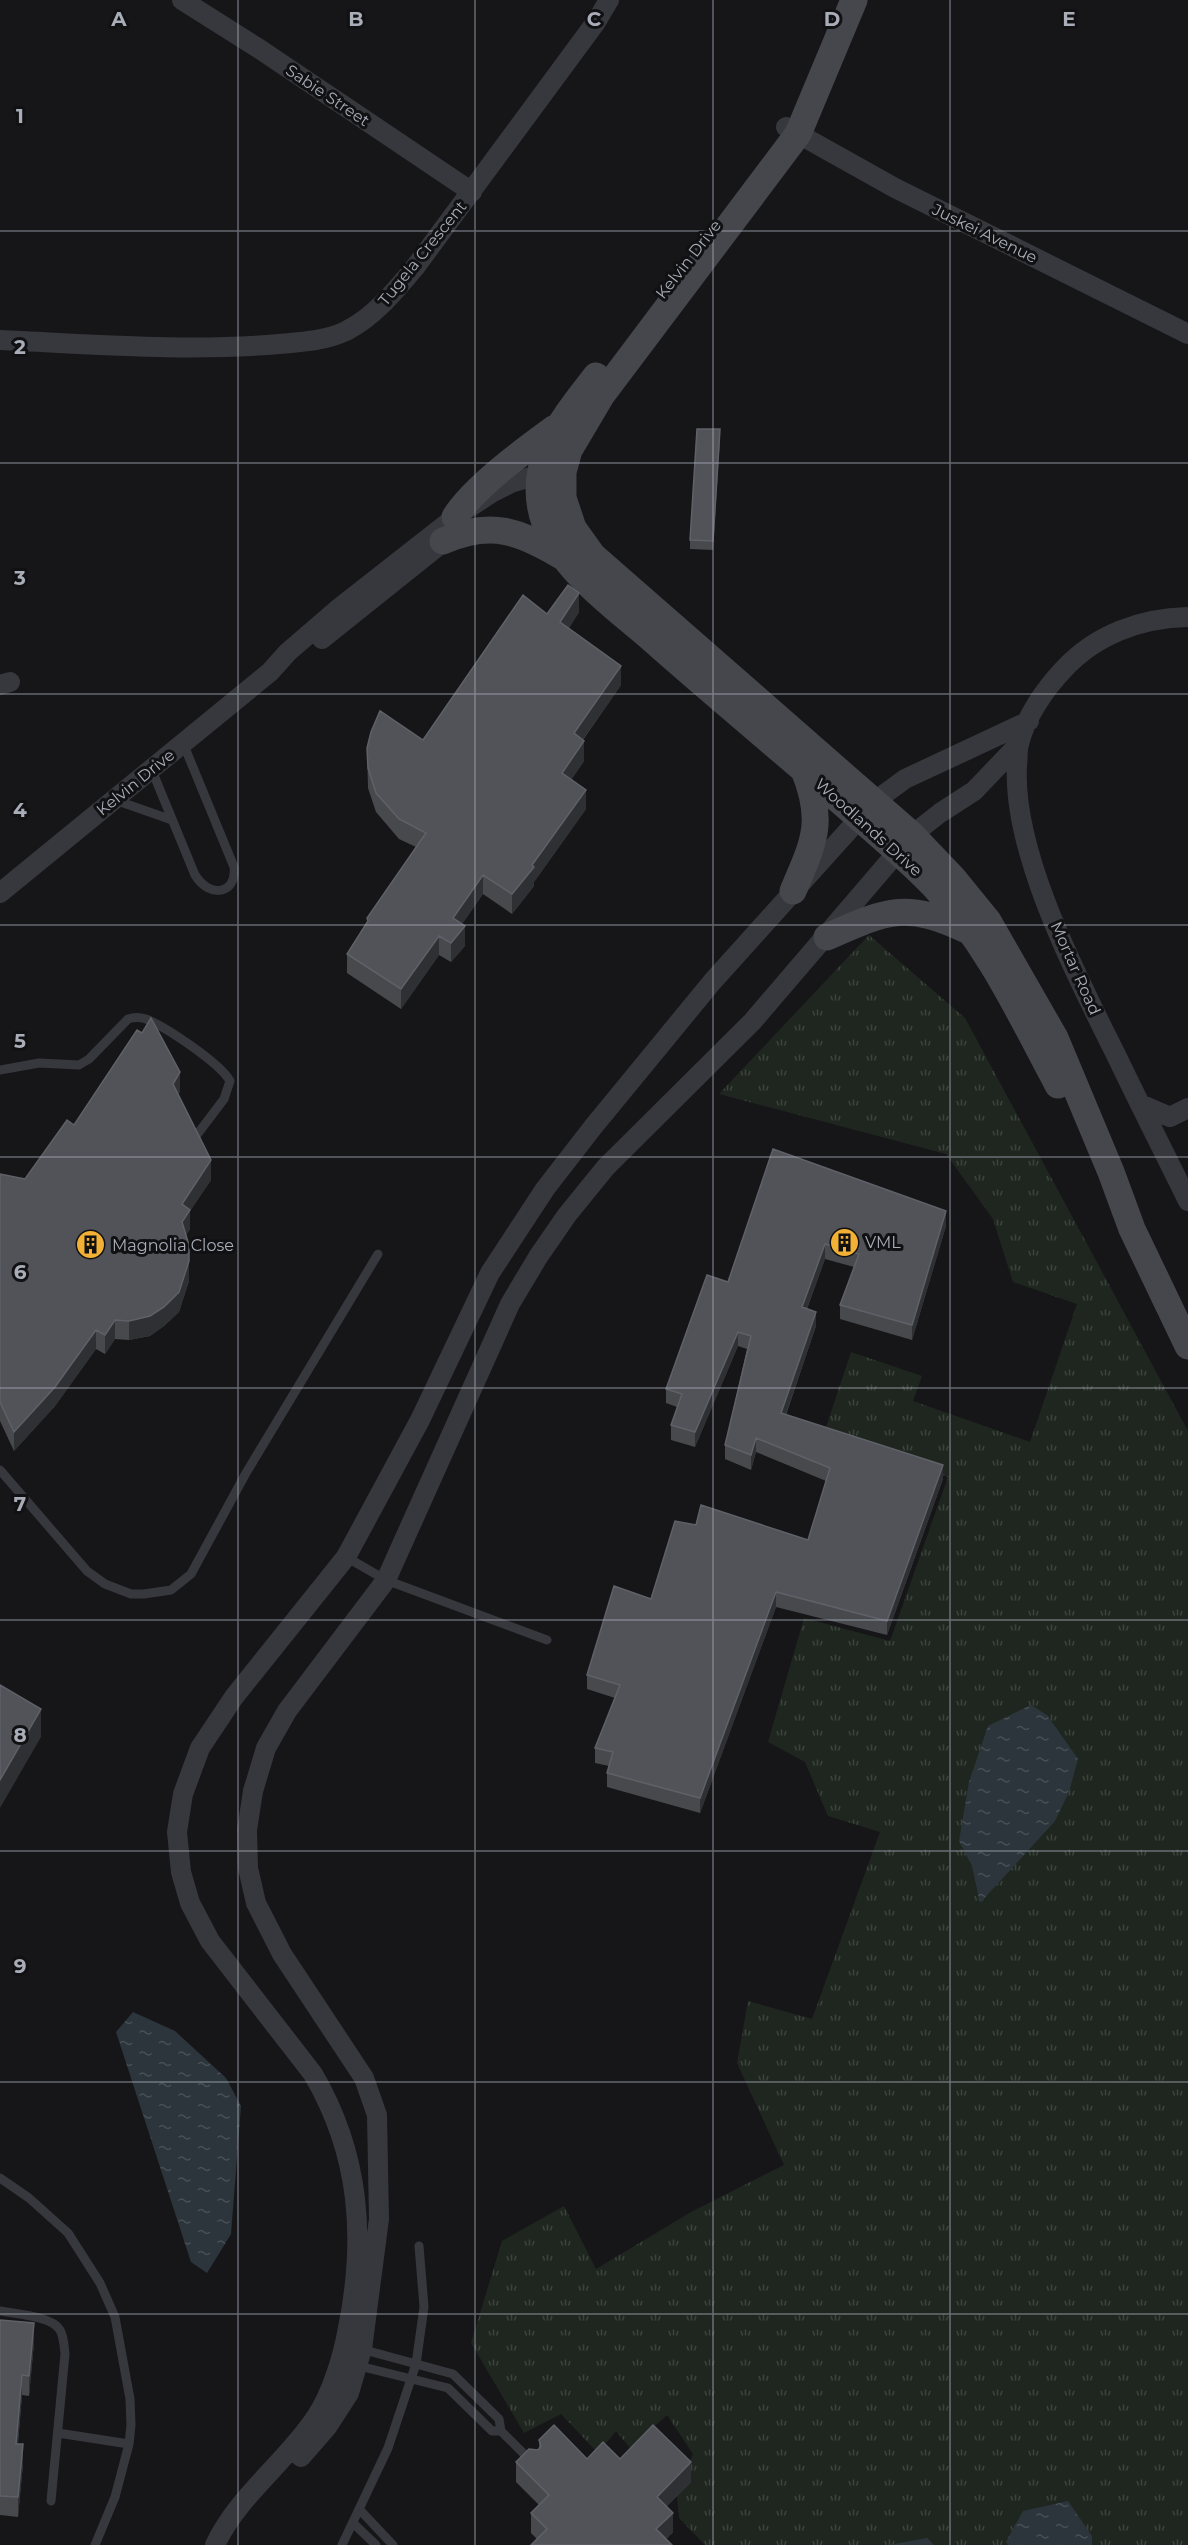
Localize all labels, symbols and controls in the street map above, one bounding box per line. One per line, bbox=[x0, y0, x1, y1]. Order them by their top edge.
text: A bbox=[110, 7, 127, 31]
text: B bbox=[348, 7, 364, 31]
text: C bbox=[587, 7, 602, 31]
text: D bbox=[824, 7, 840, 31]
text: E bbox=[1062, 7, 1076, 31]
street label: Sabie Street bbox=[282, 61, 374, 131]
text: 1 bbox=[16, 104, 24, 128]
street label: Tugela Crescent bbox=[374, 197, 471, 309]
street label: Juskei Avenue bbox=[928, 199, 1040, 267]
street label: Kelvin Drive bbox=[652, 216, 725, 303]
text: 2 bbox=[14, 335, 26, 359]
text: 3 bbox=[13, 566, 26, 590]
street label: Kelvin Drive bbox=[92, 745, 178, 820]
street label: Woodlands Drive bbox=[811, 774, 926, 880]
text: 4 bbox=[13, 798, 27, 822]
street label: Mortar Road bbox=[1047, 919, 1105, 1018]
text: 5 bbox=[14, 1029, 26, 1053]
building icon: VML bbox=[828, 1226, 860, 1258]
building icon: Magnolia Close bbox=[75, 1229, 107, 1261]
place label: VML bbox=[865, 1233, 901, 1252]
place label: Magnolia Close bbox=[112, 1236, 234, 1255]
text: 6 bbox=[14, 1260, 27, 1284]
text: 7 bbox=[14, 1492, 26, 1516]
text: 8 bbox=[13, 1723, 27, 1747]
text: 9 bbox=[14, 1954, 26, 1978]

